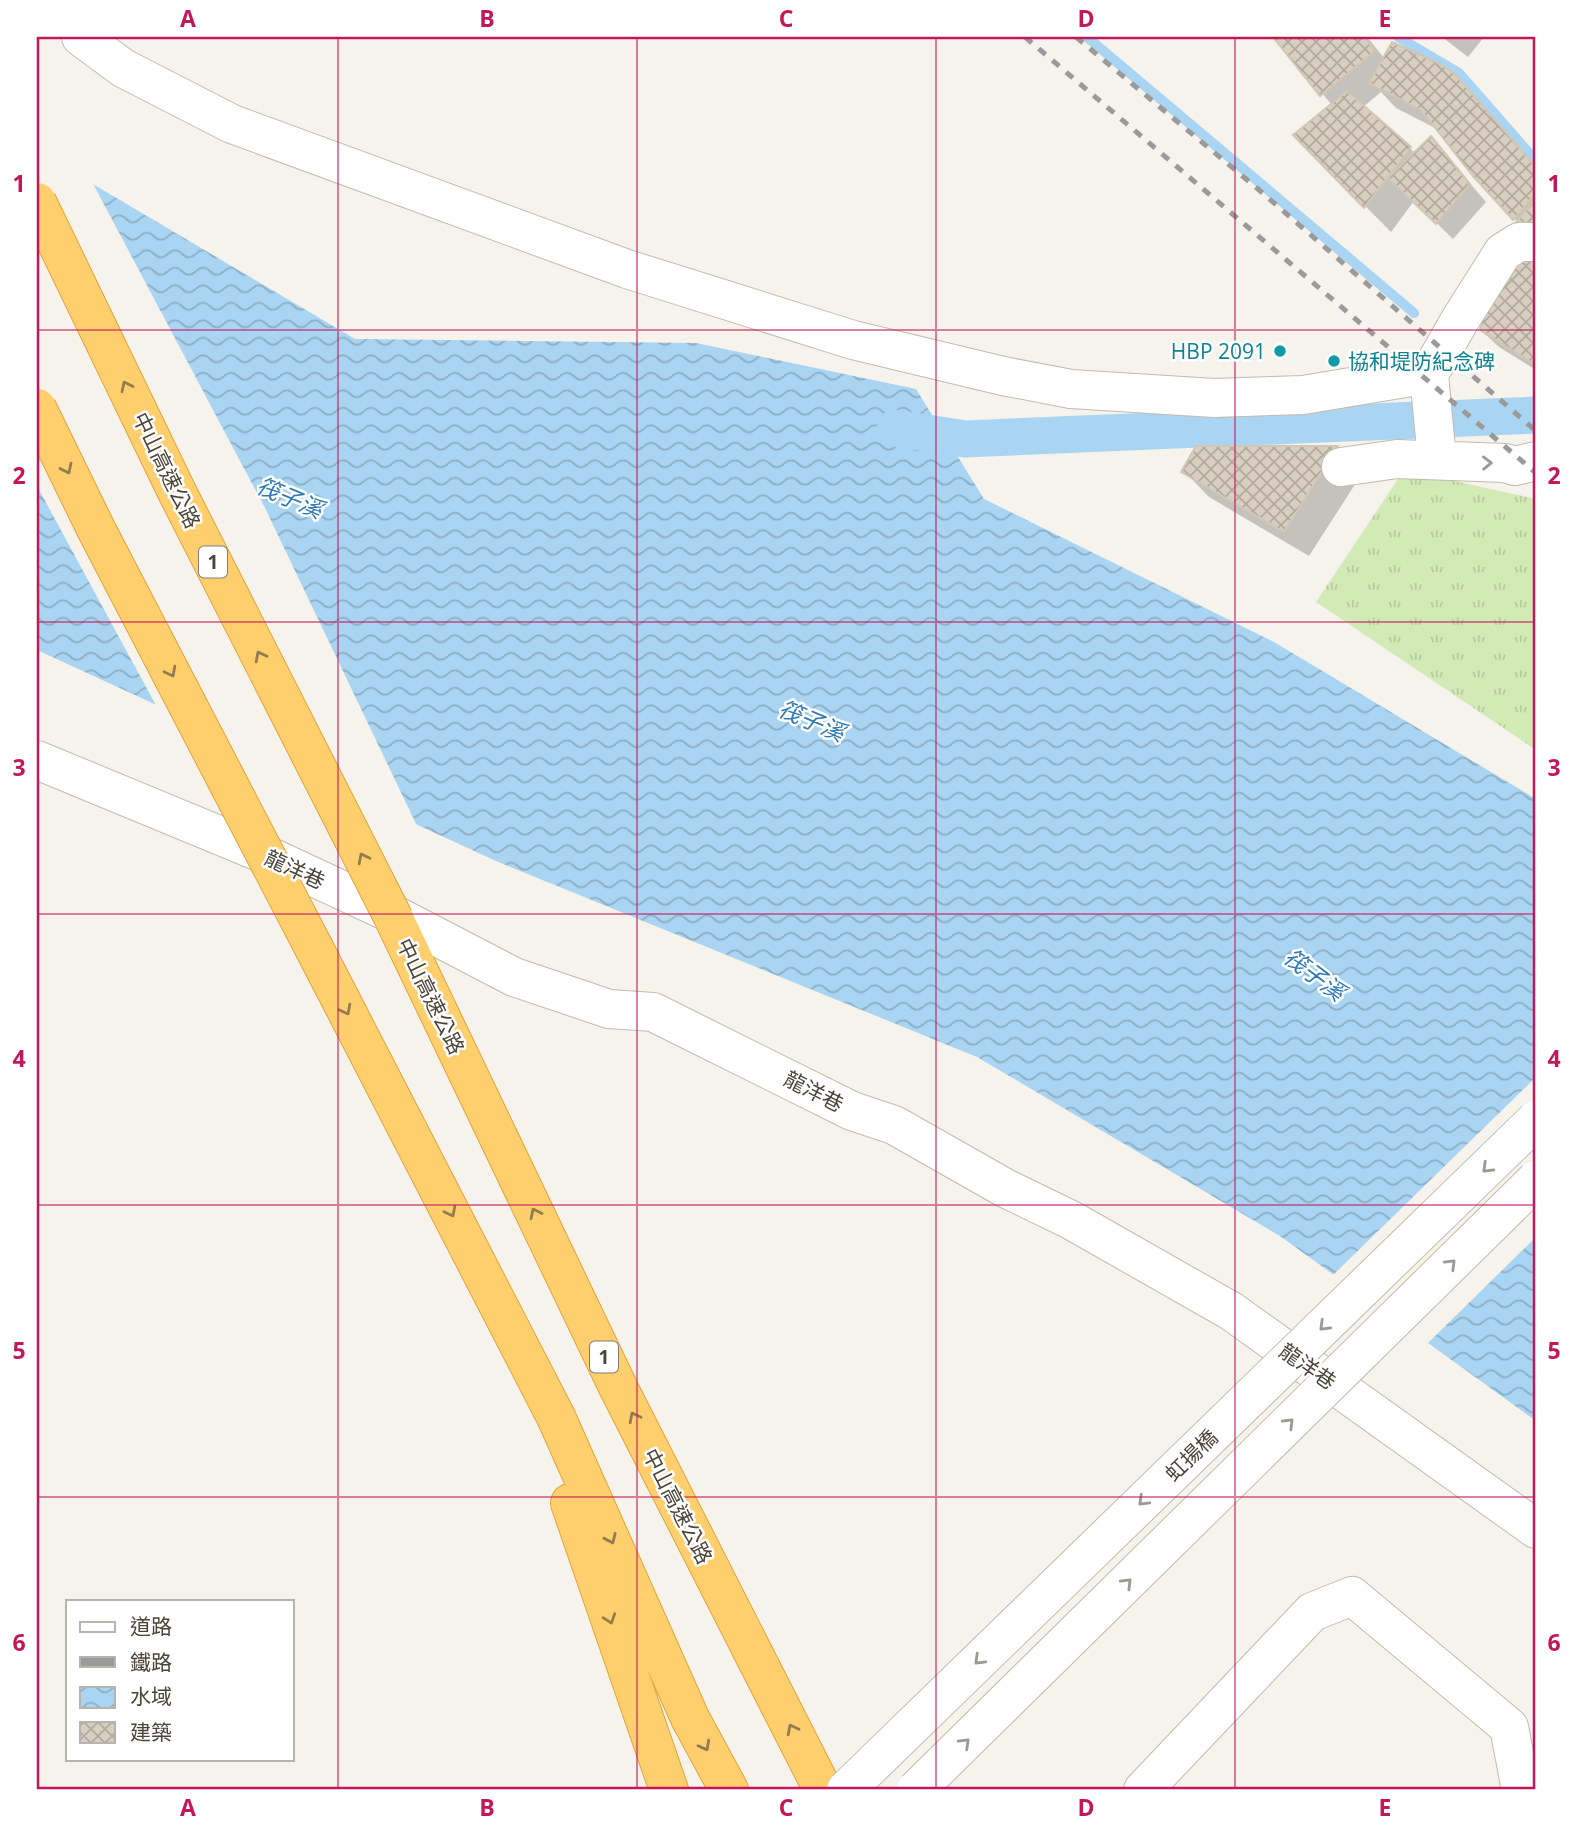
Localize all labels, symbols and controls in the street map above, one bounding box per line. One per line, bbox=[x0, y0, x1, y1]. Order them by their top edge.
text: A bbox=[180, 2, 196, 34]
text: B bbox=[479, 2, 495, 34]
text: C bbox=[779, 2, 793, 34]
text: D bbox=[1077, 2, 1095, 34]
text: E bbox=[1379, 2, 1391, 34]
text: 1 bbox=[12, 167, 26, 199]
text: 1 bbox=[1547, 167, 1561, 199]
place label: HBP 2091 bbox=[1171, 337, 1266, 365]
marker: HBP 2091 bbox=[1272, 343, 1288, 359]
place label: 協和堤防紀念碑 bbox=[1348, 347, 1495, 375]
marker: 協和堤防紀念碑 bbox=[1326, 353, 1342, 369]
one-way arrow bbox=[120, 381, 134, 393]
street label: 中山高速公路 bbox=[127, 407, 207, 533]
one-way arrow bbox=[1482, 455, 1493, 471]
text: 2 bbox=[12, 459, 26, 491]
text: 2 bbox=[1547, 459, 1561, 491]
one-way arrow bbox=[59, 462, 73, 474]
water label: 筏子溪 bbox=[252, 469, 331, 526]
road number: 1 bbox=[199, 547, 227, 578]
one-way arrow bbox=[255, 650, 269, 663]
one-way arrow bbox=[162, 665, 176, 677]
water label: 筏子溪 bbox=[774, 692, 853, 749]
text: 3 bbox=[12, 751, 26, 783]
text: 3 bbox=[1547, 751, 1561, 783]
street label: 龍洋巷 bbox=[261, 843, 329, 895]
one-way arrow bbox=[358, 853, 372, 865]
street label: 中山高速公路 bbox=[391, 933, 471, 1059]
water label: 筏子溪 bbox=[1278, 940, 1355, 1009]
one-way arrow bbox=[338, 1003, 352, 1015]
text: 4 bbox=[12, 1042, 26, 1074]
text: 4 bbox=[1547, 1042, 1561, 1074]
street label: 龍洋巷 bbox=[780, 1064, 848, 1118]
one-way arrow bbox=[1482, 1159, 1495, 1172]
one-way arrow bbox=[442, 1205, 456, 1217]
one-way arrow bbox=[529, 1207, 543, 1220]
one-way arrow bbox=[1443, 1259, 1456, 1272]
one-way arrow bbox=[1319, 1317, 1332, 1330]
text: 5 bbox=[12, 1334, 26, 1366]
text: 5 bbox=[1547, 1334, 1561, 1366]
street label: 龍洋巷 bbox=[1274, 1336, 1342, 1396]
road number: 1 bbox=[590, 1342, 618, 1372]
one-way arrow bbox=[628, 1412, 642, 1424]
one-way arrow bbox=[1281, 1419, 1294, 1432]
street label: 虹揚橋 bbox=[1159, 1423, 1223, 1487]
street label: 中山高速公路 bbox=[637, 1444, 719, 1568]
one-way arrow bbox=[1138, 1493, 1151, 1506]
one-way arrow bbox=[603, 1532, 617, 1544]
one-way arrow bbox=[1119, 1579, 1131, 1591]
legend bbox=[66, 1600, 294, 1760]
text: 道路 bbox=[130, 1612, 172, 1640]
one-way arrow bbox=[602, 1612, 616, 1624]
text: 6 bbox=[12, 1626, 26, 1658]
text: 6 bbox=[1547, 1626, 1561, 1658]
text: 鐵路 bbox=[130, 1648, 172, 1676]
one-way arrow bbox=[975, 1651, 988, 1664]
text: 水域 bbox=[130, 1682, 172, 1710]
text: 建築 bbox=[130, 1718, 172, 1746]
one-way arrow bbox=[787, 1724, 801, 1736]
one-way arrow bbox=[957, 1738, 970, 1751]
one-way arrow bbox=[697, 1739, 711, 1751]
text: A bbox=[180, 1791, 196, 1823]
text: B bbox=[479, 1791, 495, 1823]
text: C bbox=[779, 1791, 793, 1823]
text: D bbox=[1077, 1791, 1095, 1823]
text: E bbox=[1379, 1791, 1391, 1823]

